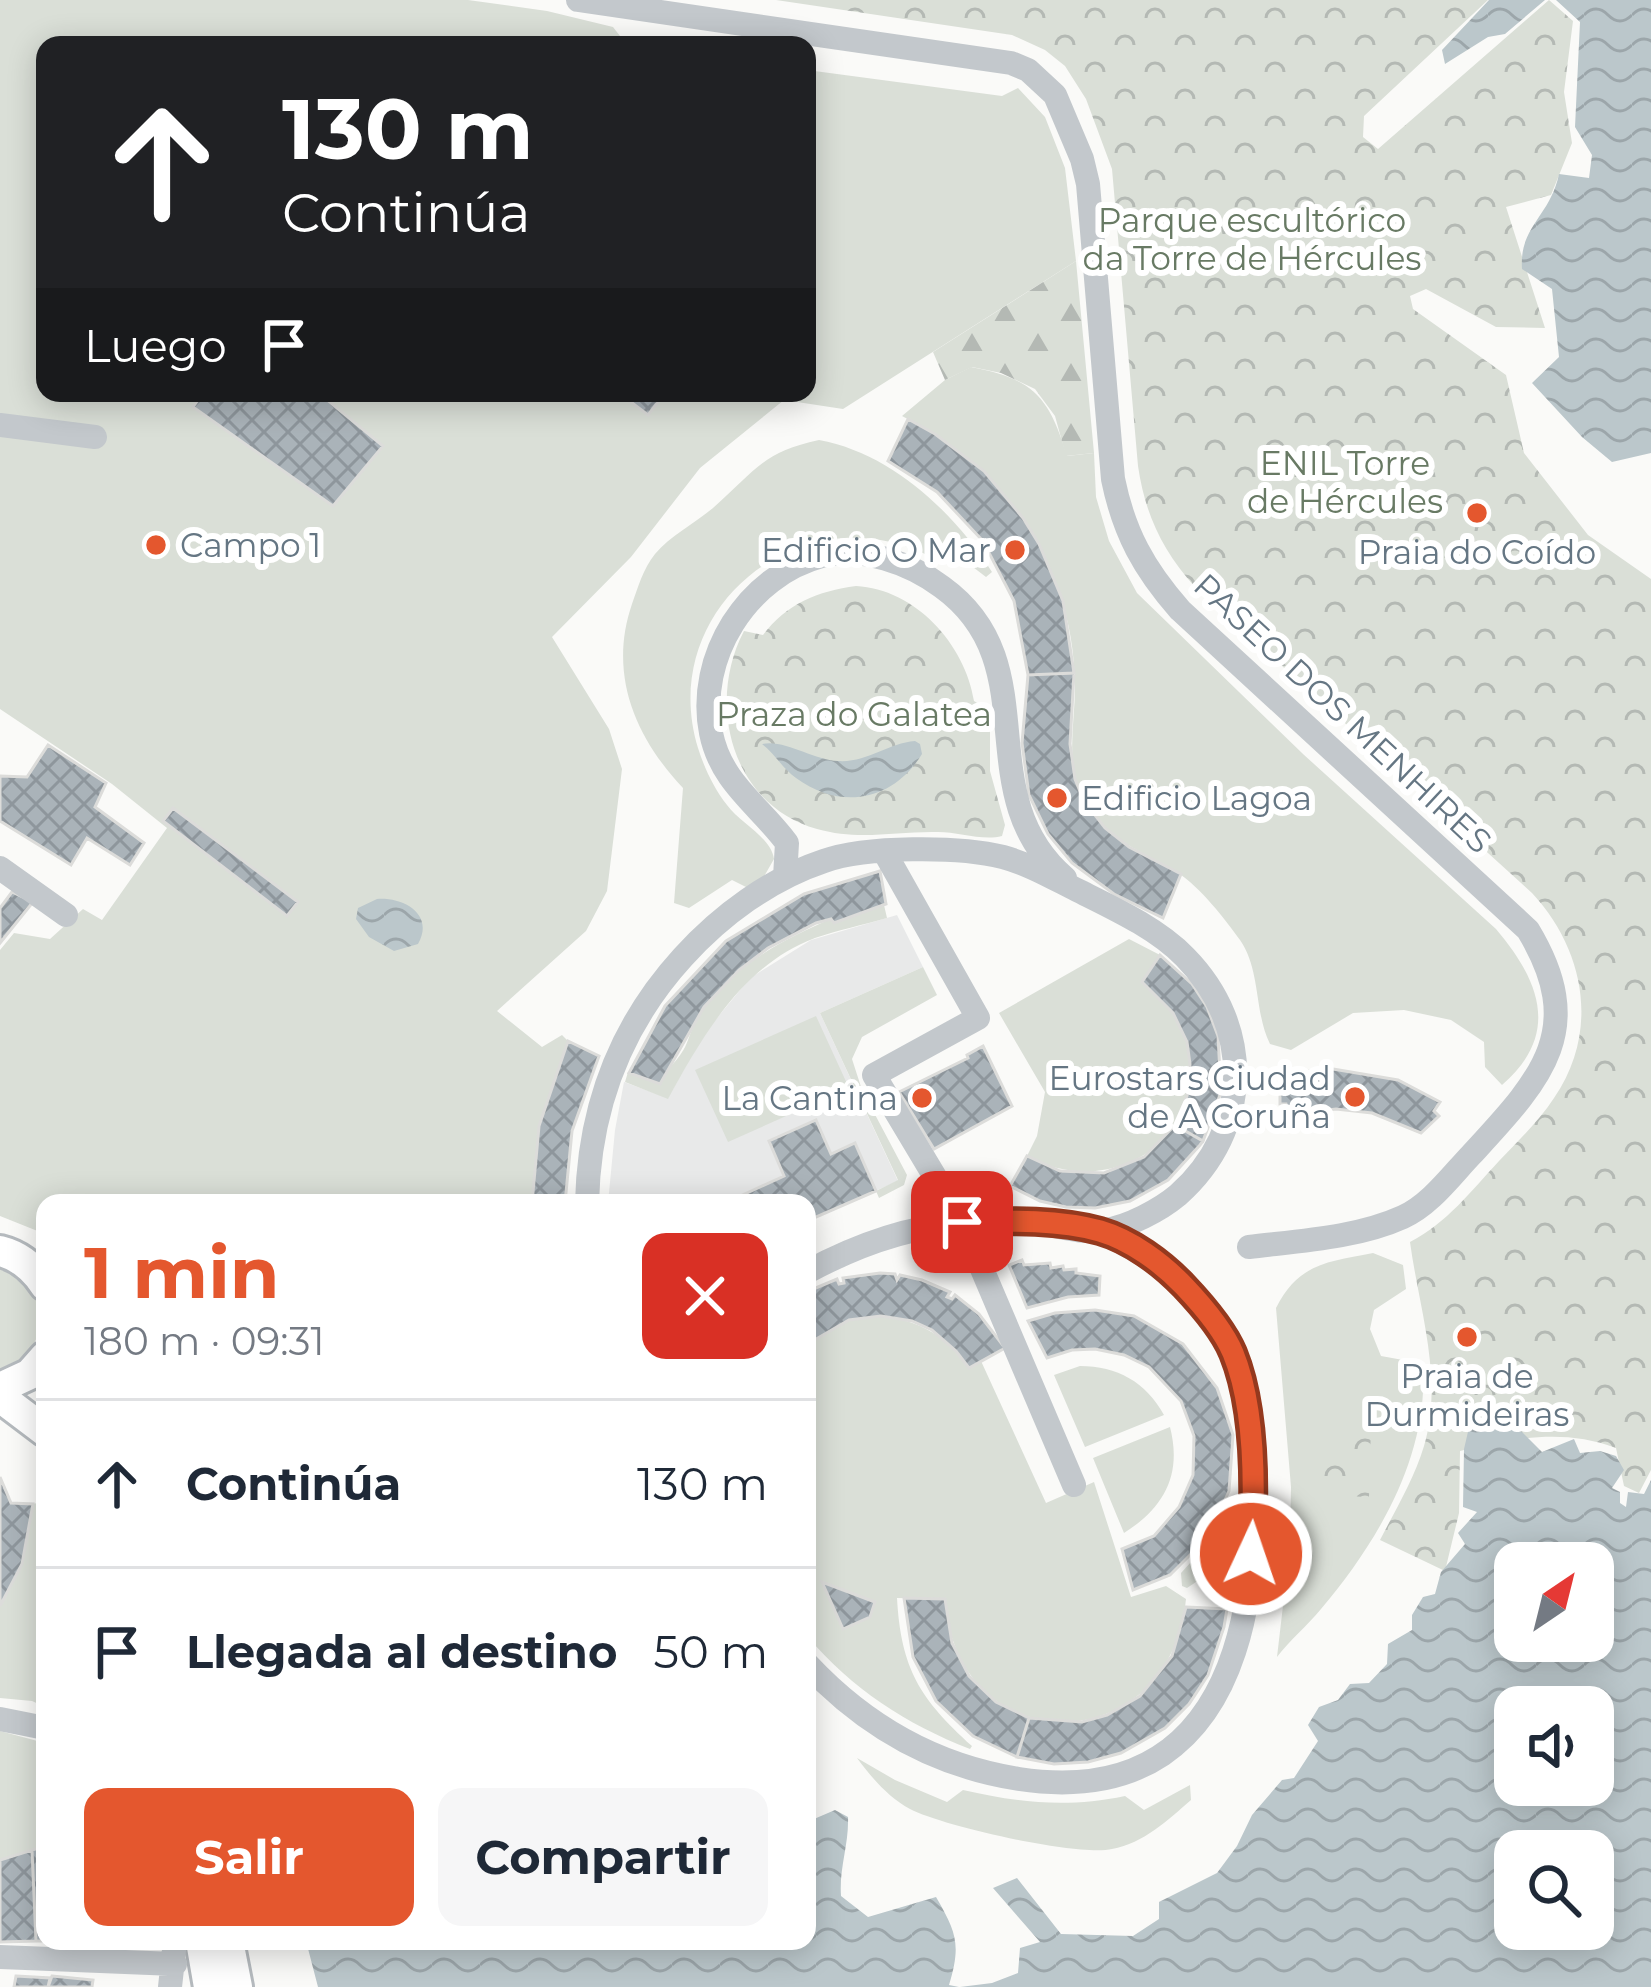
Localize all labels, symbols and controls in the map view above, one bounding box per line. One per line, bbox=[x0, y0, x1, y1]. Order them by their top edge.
text: 130 m bbox=[282, 78, 534, 180]
icon: ahead bbox=[84, 84, 240, 240]
text: Continúa bbox=[282, 180, 531, 246]
park label: Parque escultórico da Torre de Hércules bbox=[1083, 200, 1421, 278]
icon: arrive bbox=[251, 312, 317, 378]
text: Luego bbox=[84, 318, 227, 373]
park label: ENIL Torre de Hércules bbox=[1247, 443, 1443, 521]
marker: Praia do Coído bbox=[1464, 500, 1490, 526]
place label: Campo 1 bbox=[180, 525, 321, 565]
place label: Edificio O Mar bbox=[761, 530, 991, 570]
marker: Campo 1 bbox=[143, 532, 169, 558]
place label: Praia do Coído bbox=[1358, 532, 1596, 572]
marker: Edificio O Mar bbox=[1002, 537, 1028, 563]
street label: PASEO DOS MENHIRES bbox=[1186, 565, 1500, 861]
park label: Praza do Galatea bbox=[716, 694, 992, 734]
place label: Edificio Lagoa bbox=[1081, 778, 1312, 818]
marker: Edificio Lagoa bbox=[1044, 785, 1070, 811]
place label: Eurostars Ciudad de A Coruña bbox=[1049, 1058, 1331, 1136]
place label: La Cantina bbox=[721, 1078, 898, 1118]
marker: Eurostars Ciudad de A Coruña bbox=[1342, 1084, 1368, 1110]
marker: La Cantina bbox=[909, 1085, 935, 1111]
pin bbox=[911, 1171, 1013, 1273]
icon: arrive bbox=[929, 1189, 995, 1255]
text: 1 min bbox=[84, 1228, 280, 1316]
button: close bbox=[642, 1233, 768, 1359]
text: 180 m · 09:31 bbox=[84, 1317, 325, 1365]
marker: Praia de Durmideiras bbox=[1454, 1324, 1480, 1350]
place label: Praia de Durmideiras bbox=[1365, 1356, 1569, 1434]
icon: ahead bbox=[84, 1451, 150, 1517]
text: Continúa bbox=[186, 1456, 401, 1511]
text: 130 m bbox=[637, 1456, 768, 1511]
position arrow bbox=[1188, 1491, 1314, 1617]
north arrow bbox=[1494, 1542, 1614, 1662]
map controls bbox=[1494, 1542, 1614, 1950]
icon: arrive bbox=[84, 1619, 150, 1685]
text: Llegada al destino bbox=[186, 1624, 618, 1679]
text: 50 m bbox=[654, 1624, 768, 1679]
button: sound bbox=[1494, 1686, 1614, 1806]
button: Salir bbox=[84, 1788, 414, 1926]
button: Compartir bbox=[438, 1788, 768, 1926]
button: search bbox=[1494, 1830, 1614, 1950]

